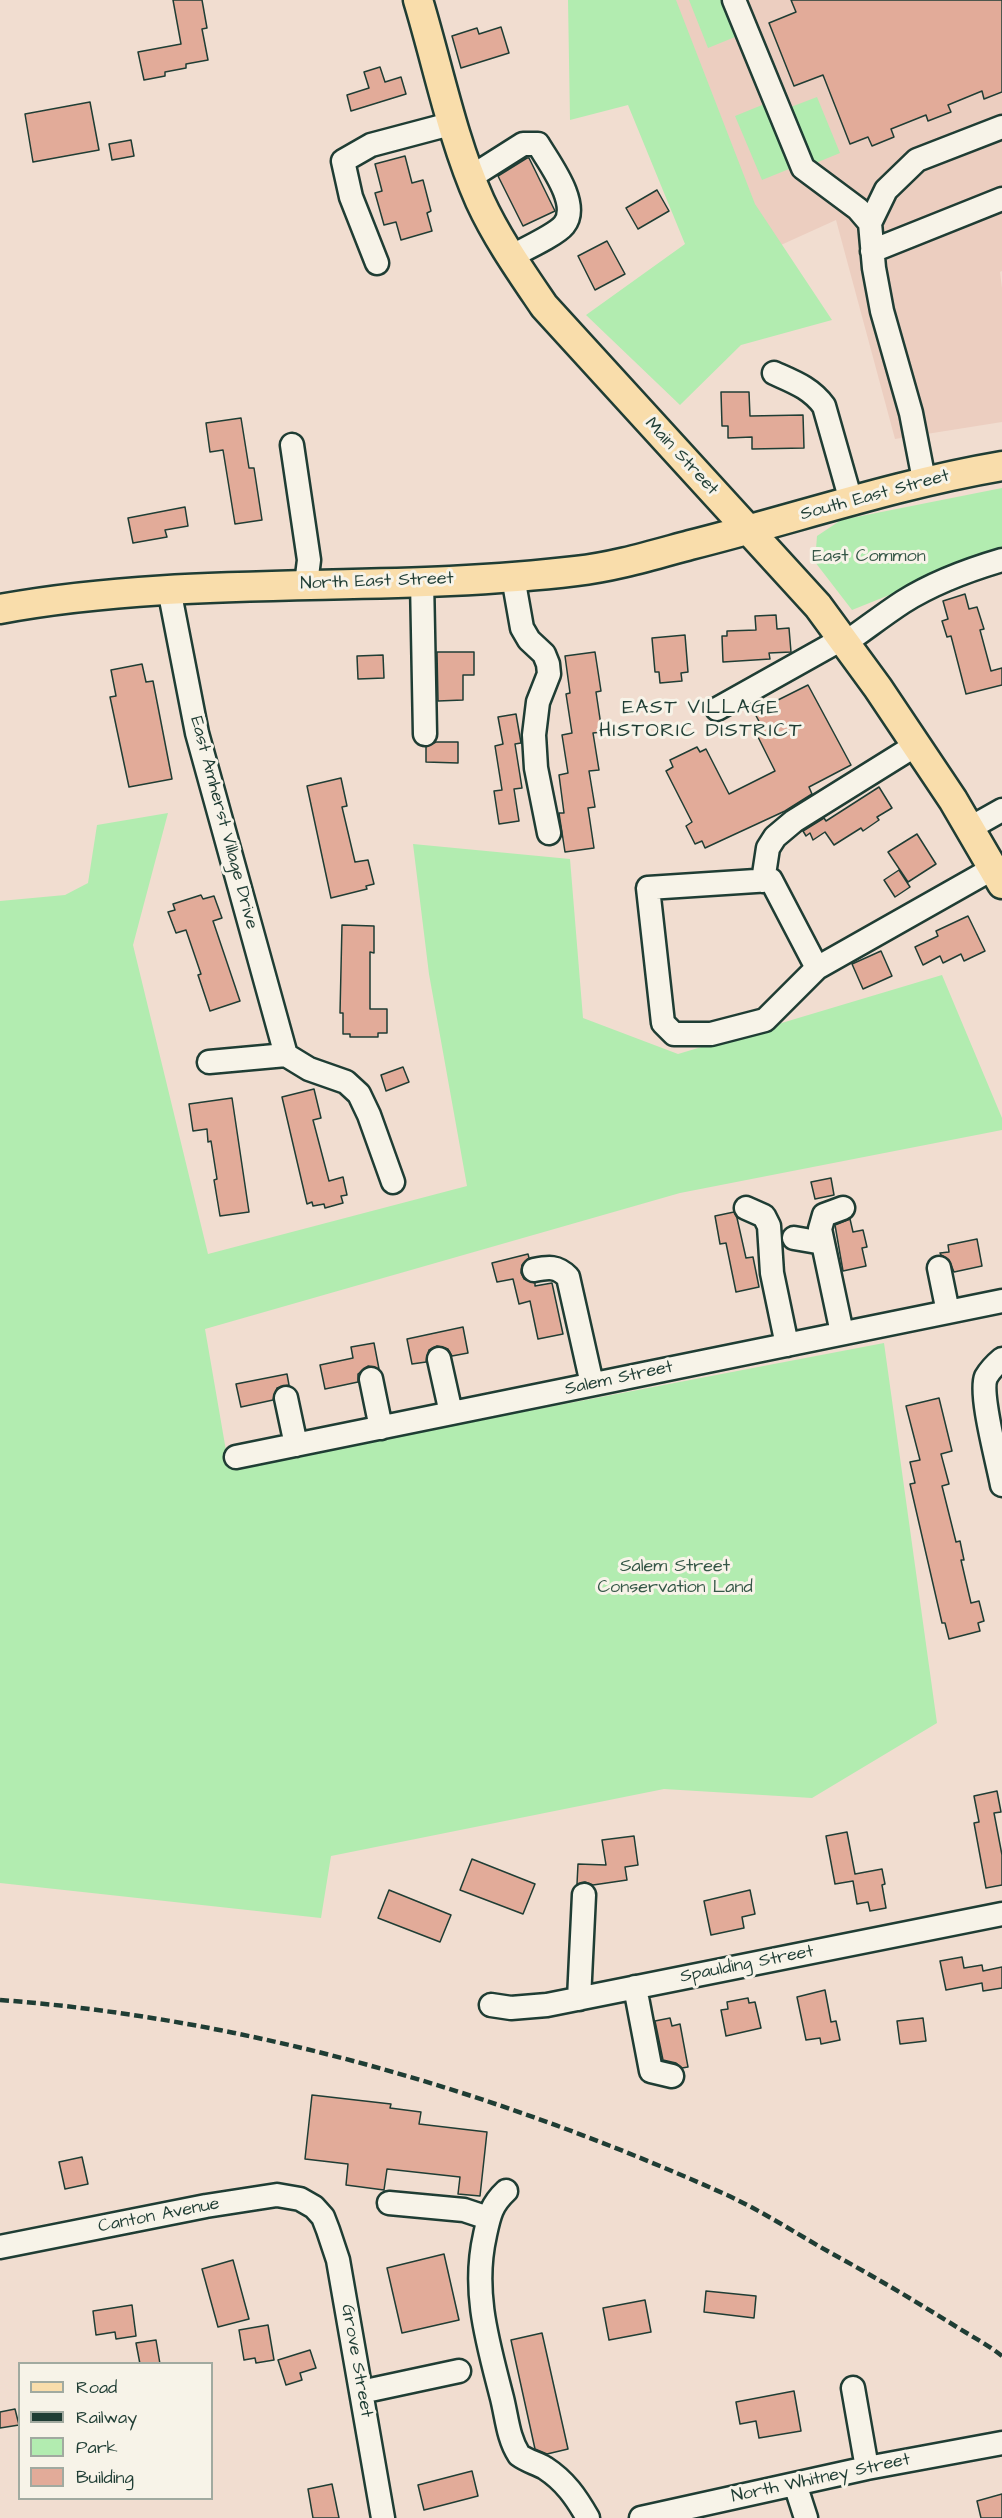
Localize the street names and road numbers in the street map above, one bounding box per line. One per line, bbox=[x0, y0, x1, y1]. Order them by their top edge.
street label: Main Street bbox=[640, 414, 722, 500]
street label: South East Street bbox=[798, 466, 952, 526]
street label: North East Street bbox=[300, 569, 454, 595]
street label: East Amherst Village Drive bbox=[184, 714, 262, 932]
street label: Salem Street bbox=[563, 1357, 675, 1401]
street label: Spaulding Street bbox=[678, 1941, 816, 1989]
street label: Canton Avenue bbox=[97, 2194, 221, 2238]
street label: Grove Street bbox=[335, 2303, 377, 2419]
street label: North Whitney Street bbox=[730, 2450, 912, 2508]

